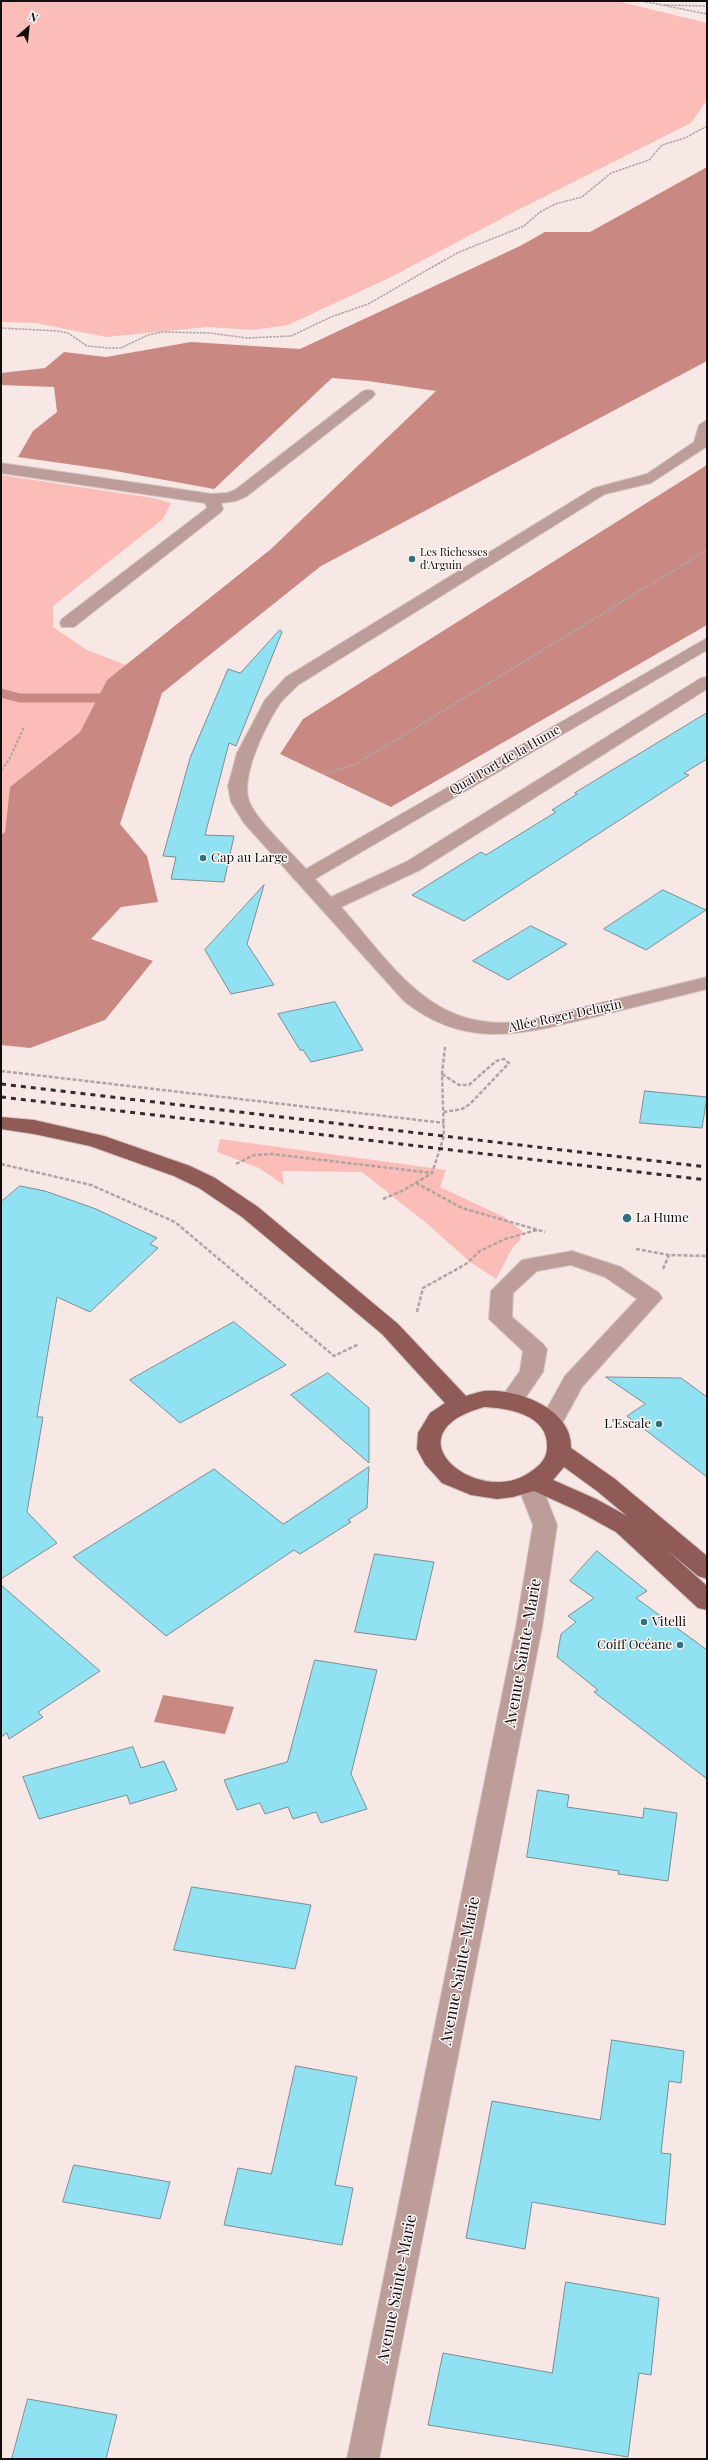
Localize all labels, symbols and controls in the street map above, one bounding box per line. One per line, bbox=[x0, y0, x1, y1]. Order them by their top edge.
north arrow bbox=[8, 8, 48, 48]
text: N bbox=[27, 8, 41, 25]
place label: Les Richesses d'Arguin bbox=[420, 546, 488, 572]
marker: Les Richesses d'Arguin bbox=[407, 554, 417, 564]
street label: Quai Port de la Hume bbox=[447, 722, 563, 798]
place label: Cap au Large bbox=[211, 850, 288, 866]
marker: Cap au Large bbox=[198, 853, 208, 863]
street label: Allée Roger Delugin bbox=[507, 996, 623, 1036]
place label: La Hume bbox=[636, 1210, 689, 1226]
marker: La Hume bbox=[621, 1212, 633, 1224]
place label: L'Escale bbox=[604, 1416, 651, 1432]
marker: L'Escale bbox=[654, 1419, 664, 1429]
street label: Avenue Sainte-Marie bbox=[500, 1577, 546, 1729]
place label: Vitelli bbox=[652, 1614, 686, 1630]
marker: Vitelli bbox=[639, 1617, 649, 1627]
place label: Coiff Océane bbox=[597, 1637, 672, 1653]
marker: Coiff Océane bbox=[675, 1640, 685, 1650]
street label: Avenue Sainte-Marie bbox=[436, 1895, 484, 2047]
street label: Avenue Sainte-Marie bbox=[373, 2213, 421, 2365]

